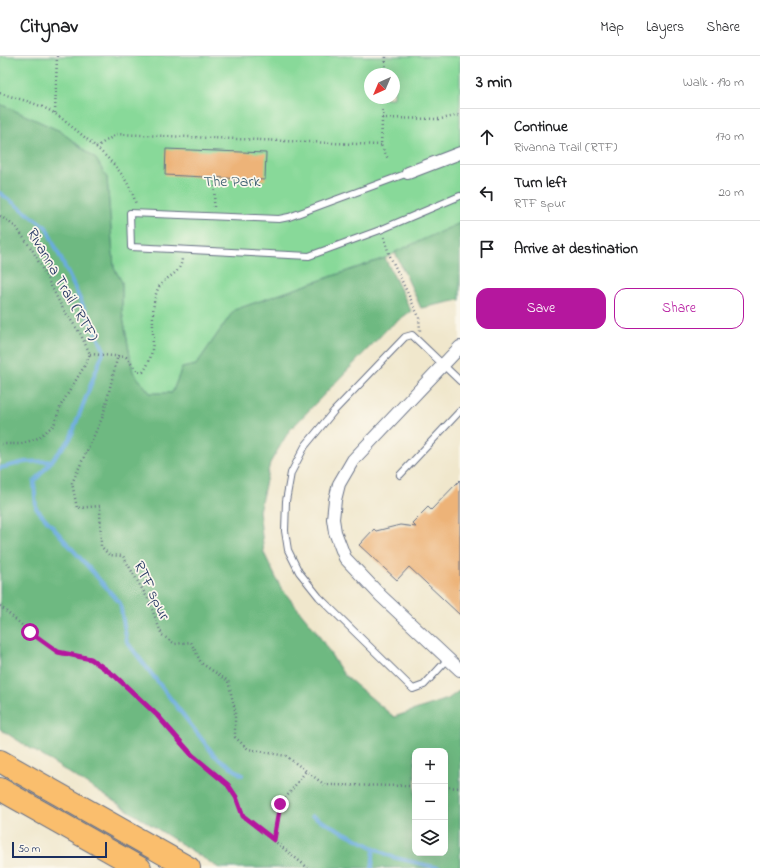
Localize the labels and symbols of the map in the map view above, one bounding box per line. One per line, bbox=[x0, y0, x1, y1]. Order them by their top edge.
north arrow bbox=[364, 68, 400, 104]
park label: The Park bbox=[204, 170, 261, 194]
street label: Rivanna Trail (RTF) bbox=[20, 224, 105, 346]
street label: RTF spur bbox=[127, 557, 176, 625]
route start bbox=[21, 623, 39, 641]
route end bbox=[271, 795, 289, 813]
scale bar bbox=[12, 840, 107, 859]

